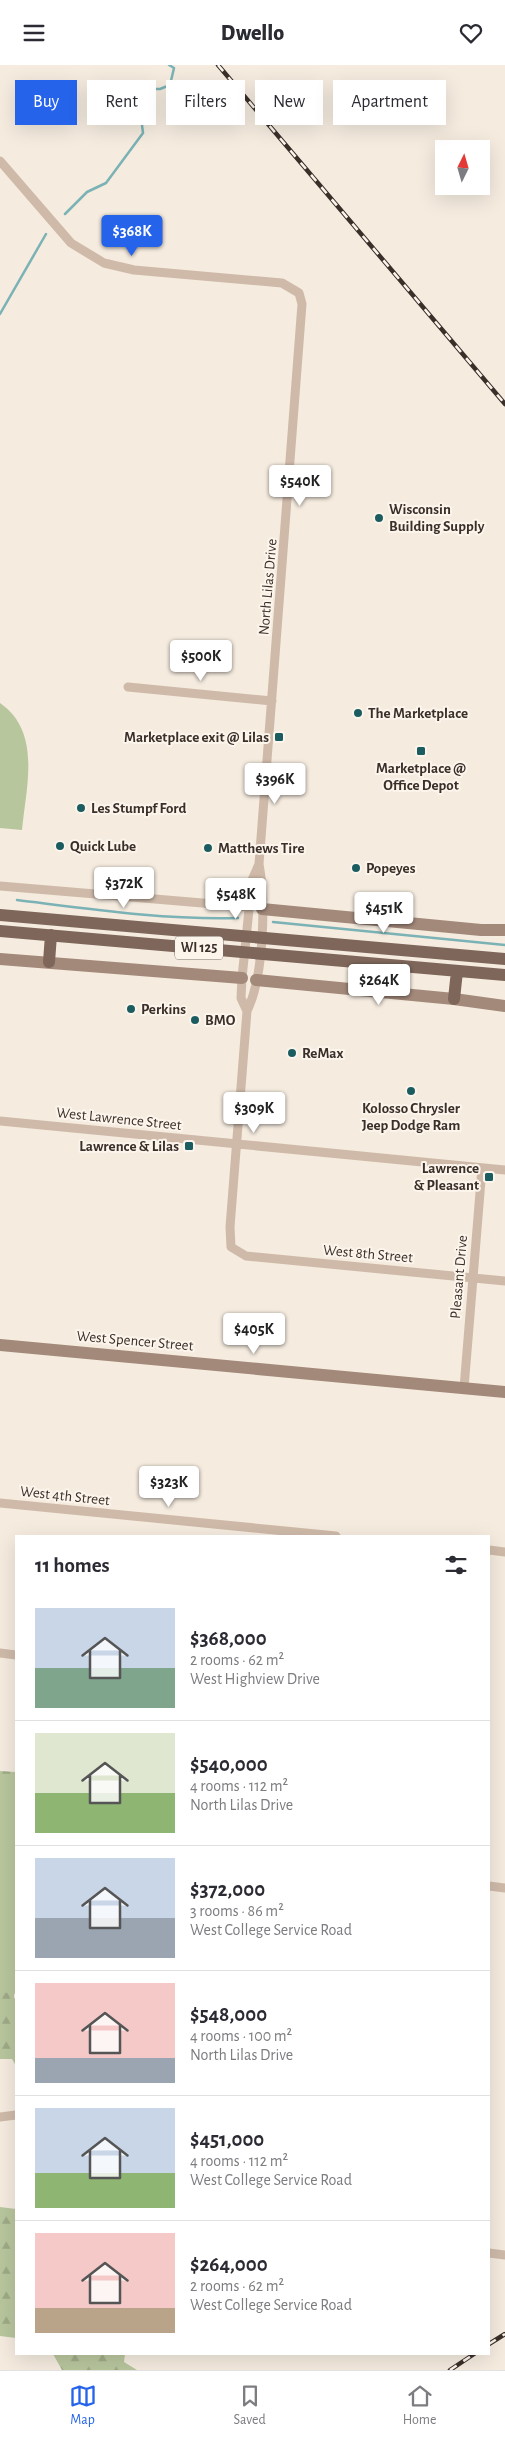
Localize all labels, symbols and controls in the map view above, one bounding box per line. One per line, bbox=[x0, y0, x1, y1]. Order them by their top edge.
icon: menu bbox=[20, 19, 48, 47]
icon: heart bbox=[457, 19, 485, 47]
text: Dwello bbox=[221, 22, 284, 44]
chip: Buy bbox=[15, 80, 77, 125]
chip: Rent bbox=[87, 80, 156, 125]
chip: Filters bbox=[166, 80, 245, 125]
chip: New bbox=[255, 80, 323, 125]
chip: Apartment bbox=[333, 80, 446, 125]
north arrow bbox=[435, 140, 490, 195]
map controls bbox=[435, 140, 490, 195]
pin: $368K bbox=[97, 215, 167, 257]
text: $368K bbox=[112, 223, 152, 239]
pin: $540K bbox=[265, 465, 335, 507]
text: $540K bbox=[280, 473, 320, 489]
place label: Wisconsin Building Supply bbox=[389, 502, 485, 534]
marker: Wisconsin Building Supply bbox=[373, 512, 385, 524]
street label: North Lilas Drive bbox=[256, 538, 280, 636]
pin: $500K bbox=[166, 639, 236, 682]
text: $500K bbox=[181, 648, 221, 664]
place label: The Marketplace bbox=[368, 706, 468, 721]
marker: The Marketplace bbox=[352, 707, 364, 719]
place label: Marketplace exit @ Lilas bbox=[124, 730, 269, 745]
marker: Marketplace exit @ Lilas bbox=[273, 731, 285, 743]
marker: Marketplace @ Office Depot bbox=[415, 745, 427, 757]
place label: Marketplace @ Office Depot bbox=[376, 761, 466, 793]
pin: $396K bbox=[240, 763, 310, 805]
text: $396K bbox=[256, 771, 294, 787]
place label: Les Stumpf Ford bbox=[91, 801, 187, 816]
marker: Les Stumpf Ford bbox=[75, 802, 87, 814]
place label: Quick Lube bbox=[70, 839, 136, 854]
marker: Quick Lube bbox=[54, 840, 66, 852]
place label: Matthews Tire bbox=[218, 841, 305, 856]
marker: Matthews Tire bbox=[202, 842, 214, 854]
place label: Popeyes bbox=[366, 861, 416, 876]
marker: Popeyes bbox=[350, 862, 362, 874]
pin: $372K bbox=[89, 867, 159, 909]
text: $372K bbox=[105, 875, 143, 891]
pin: $548K bbox=[201, 877, 271, 920]
text: $548K bbox=[216, 886, 256, 902]
pin: $451K bbox=[349, 891, 419, 934]
text: $451K bbox=[365, 900, 403, 916]
road number: WI 125 bbox=[175, 936, 223, 959]
pin: $264K bbox=[344, 963, 414, 1006]
text: $264K bbox=[359, 972, 399, 988]
place label: Perkins bbox=[141, 1002, 186, 1017]
marker: Perkins bbox=[125, 1003, 137, 1015]
place label: BMO bbox=[205, 1013, 236, 1028]
marker: BMO bbox=[189, 1014, 201, 1026]
place label: ReMax bbox=[302, 1046, 343, 1061]
marker: ReMax bbox=[286, 1047, 298, 1059]
marker: Kolosso Chrysler Jeep Dodge Ram bbox=[405, 1085, 417, 1097]
pin: $309K bbox=[219, 1091, 289, 1134]
text: $309K bbox=[234, 1100, 274, 1116]
place label: Kolosso Chrysler Jeep Dodge Ram bbox=[362, 1101, 461, 1133]
street label: West Lawrence Street bbox=[56, 1105, 182, 1133]
place label: Lawrence & Lilas bbox=[79, 1139, 179, 1154]
marker: Lawrence & Lilas bbox=[183, 1140, 195, 1152]
place label: Lawrence & Pleasant bbox=[414, 1161, 479, 1193]
marker: Lawrence & Pleasant bbox=[483, 1171, 495, 1183]
street label: Pleasant Drive bbox=[448, 1234, 470, 1319]
street label: West 8th Street bbox=[323, 1243, 414, 1265]
pin: $405K bbox=[219, 1313, 289, 1355]
text: $405K bbox=[234, 1321, 274, 1337]
street label: West Spencer Street bbox=[76, 1328, 194, 1354]
pin: $323K bbox=[134, 1465, 204, 1508]
text: $323K bbox=[150, 1474, 188, 1490]
street label: West 4th Street bbox=[19, 1484, 111, 1508]
icon: filters bbox=[442, 1551, 470, 1579]
text: 11 homes bbox=[35, 1555, 110, 1576]
icon: home bbox=[75, 1628, 135, 1688]
text: $368,000 bbox=[190, 1628, 267, 1649]
text: 2 rooms · 62 m² bbox=[190, 1652, 284, 1668]
text: West Highview Drive bbox=[190, 1671, 320, 1687]
icon: home bbox=[75, 1753, 135, 1813]
text: $540,000 bbox=[190, 1754, 268, 1775]
text: 4 rooms · 112 m² bbox=[190, 1778, 288, 1794]
text: North Lilas Drive bbox=[190, 1797, 293, 1813]
icon: home bbox=[75, 1878, 135, 1938]
text: $372,000 bbox=[190, 1879, 265, 1900]
text: 3 rooms · 86 m² bbox=[190, 1903, 284, 1919]
text: West College Service Road bbox=[190, 1922, 352, 1938]
icon: home bbox=[75, 2003, 135, 2063]
text: $548,000 bbox=[190, 2004, 267, 2025]
text: 4 rooms · 100 m² bbox=[190, 2028, 292, 2044]
text: North Lilas Drive bbox=[190, 2047, 293, 2063]
icon: home bbox=[75, 2128, 135, 2188]
text: $451,000 bbox=[190, 2129, 264, 2150]
text: 4 rooms · 112 m² bbox=[190, 2153, 288, 2169]
text: West College Service Road bbox=[190, 2172, 352, 2188]
icon: home bbox=[75, 2253, 135, 2313]
text: $264,000 bbox=[190, 2254, 268, 2275]
text: 2 rooms · 62 m² bbox=[190, 2278, 284, 2294]
text: West College Service Road bbox=[190, 2297, 352, 2313]
tab: Map bbox=[69, 2382, 97, 2429]
tab: Saved bbox=[234, 2382, 266, 2429]
tab: Home bbox=[403, 2382, 436, 2429]

